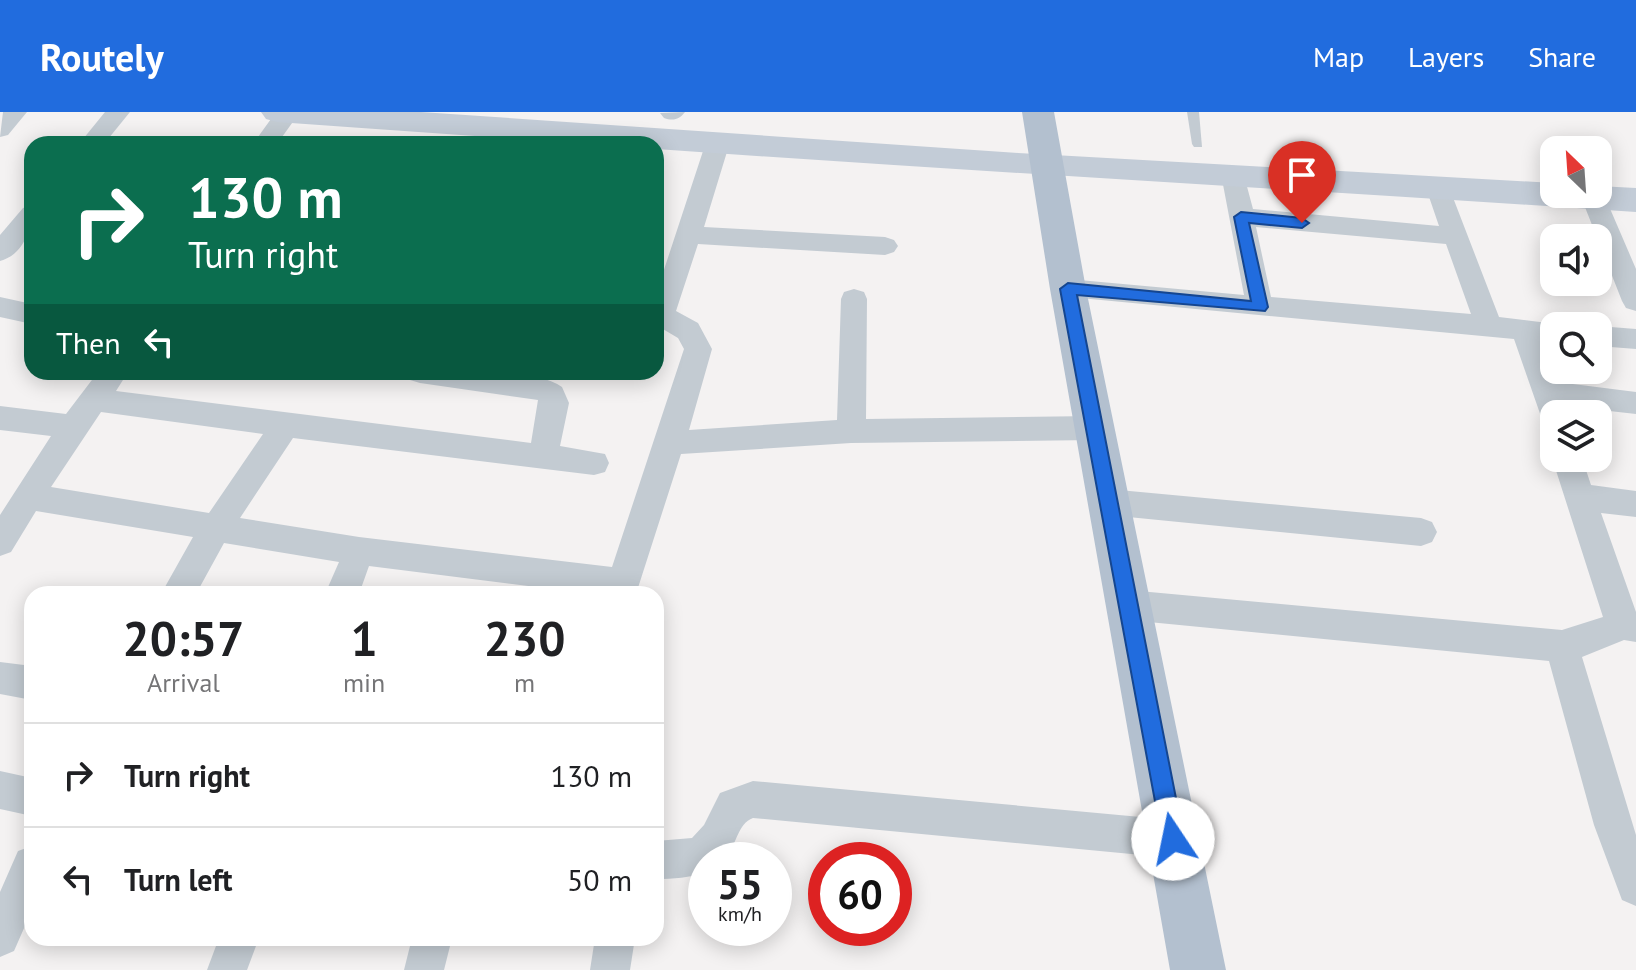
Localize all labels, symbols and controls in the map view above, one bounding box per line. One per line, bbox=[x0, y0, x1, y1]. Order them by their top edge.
text: Routely bbox=[40, 32, 164, 81]
text: Map bbox=[1313, 38, 1364, 75]
text: Layers bbox=[1408, 38, 1484, 75]
text: Share bbox=[1528, 38, 1596, 75]
north arrow bbox=[1540, 136, 1612, 208]
map controls bbox=[1540, 136, 1612, 472]
pin bbox=[1268, 141, 1336, 223]
icon: arrive bbox=[1280, 153, 1324, 197]
text: 130 m bbox=[188, 161, 343, 233]
icon: right bbox=[56, 168, 160, 272]
button: sound bbox=[1540, 224, 1612, 296]
text: Turn right bbox=[188, 231, 338, 278]
button: search bbox=[1540, 312, 1612, 384]
icon: left bbox=[137, 320, 181, 364]
text: Then bbox=[56, 323, 121, 362]
button: layers bbox=[1540, 400, 1612, 472]
text: 20:57 bbox=[123, 607, 244, 669]
text: 1 bbox=[350, 607, 378, 669]
text: 230 bbox=[484, 607, 565, 669]
text: Arrival bbox=[147, 666, 220, 699]
text: min bbox=[343, 666, 385, 699]
text: m bbox=[514, 666, 535, 699]
icon: right bbox=[56, 753, 100, 797]
text: Turn right bbox=[124, 756, 250, 795]
text: 130 m bbox=[551, 756, 632, 795]
position arrow bbox=[1131, 797, 1215, 881]
speed limit sign: 60 bbox=[808, 842, 912, 946]
icon: left bbox=[56, 857, 100, 901]
text: 55 bbox=[717, 858, 763, 910]
text: Turn left bbox=[124, 860, 232, 899]
text: 50 m bbox=[567, 860, 632, 899]
text: km/h bbox=[718, 901, 762, 927]

